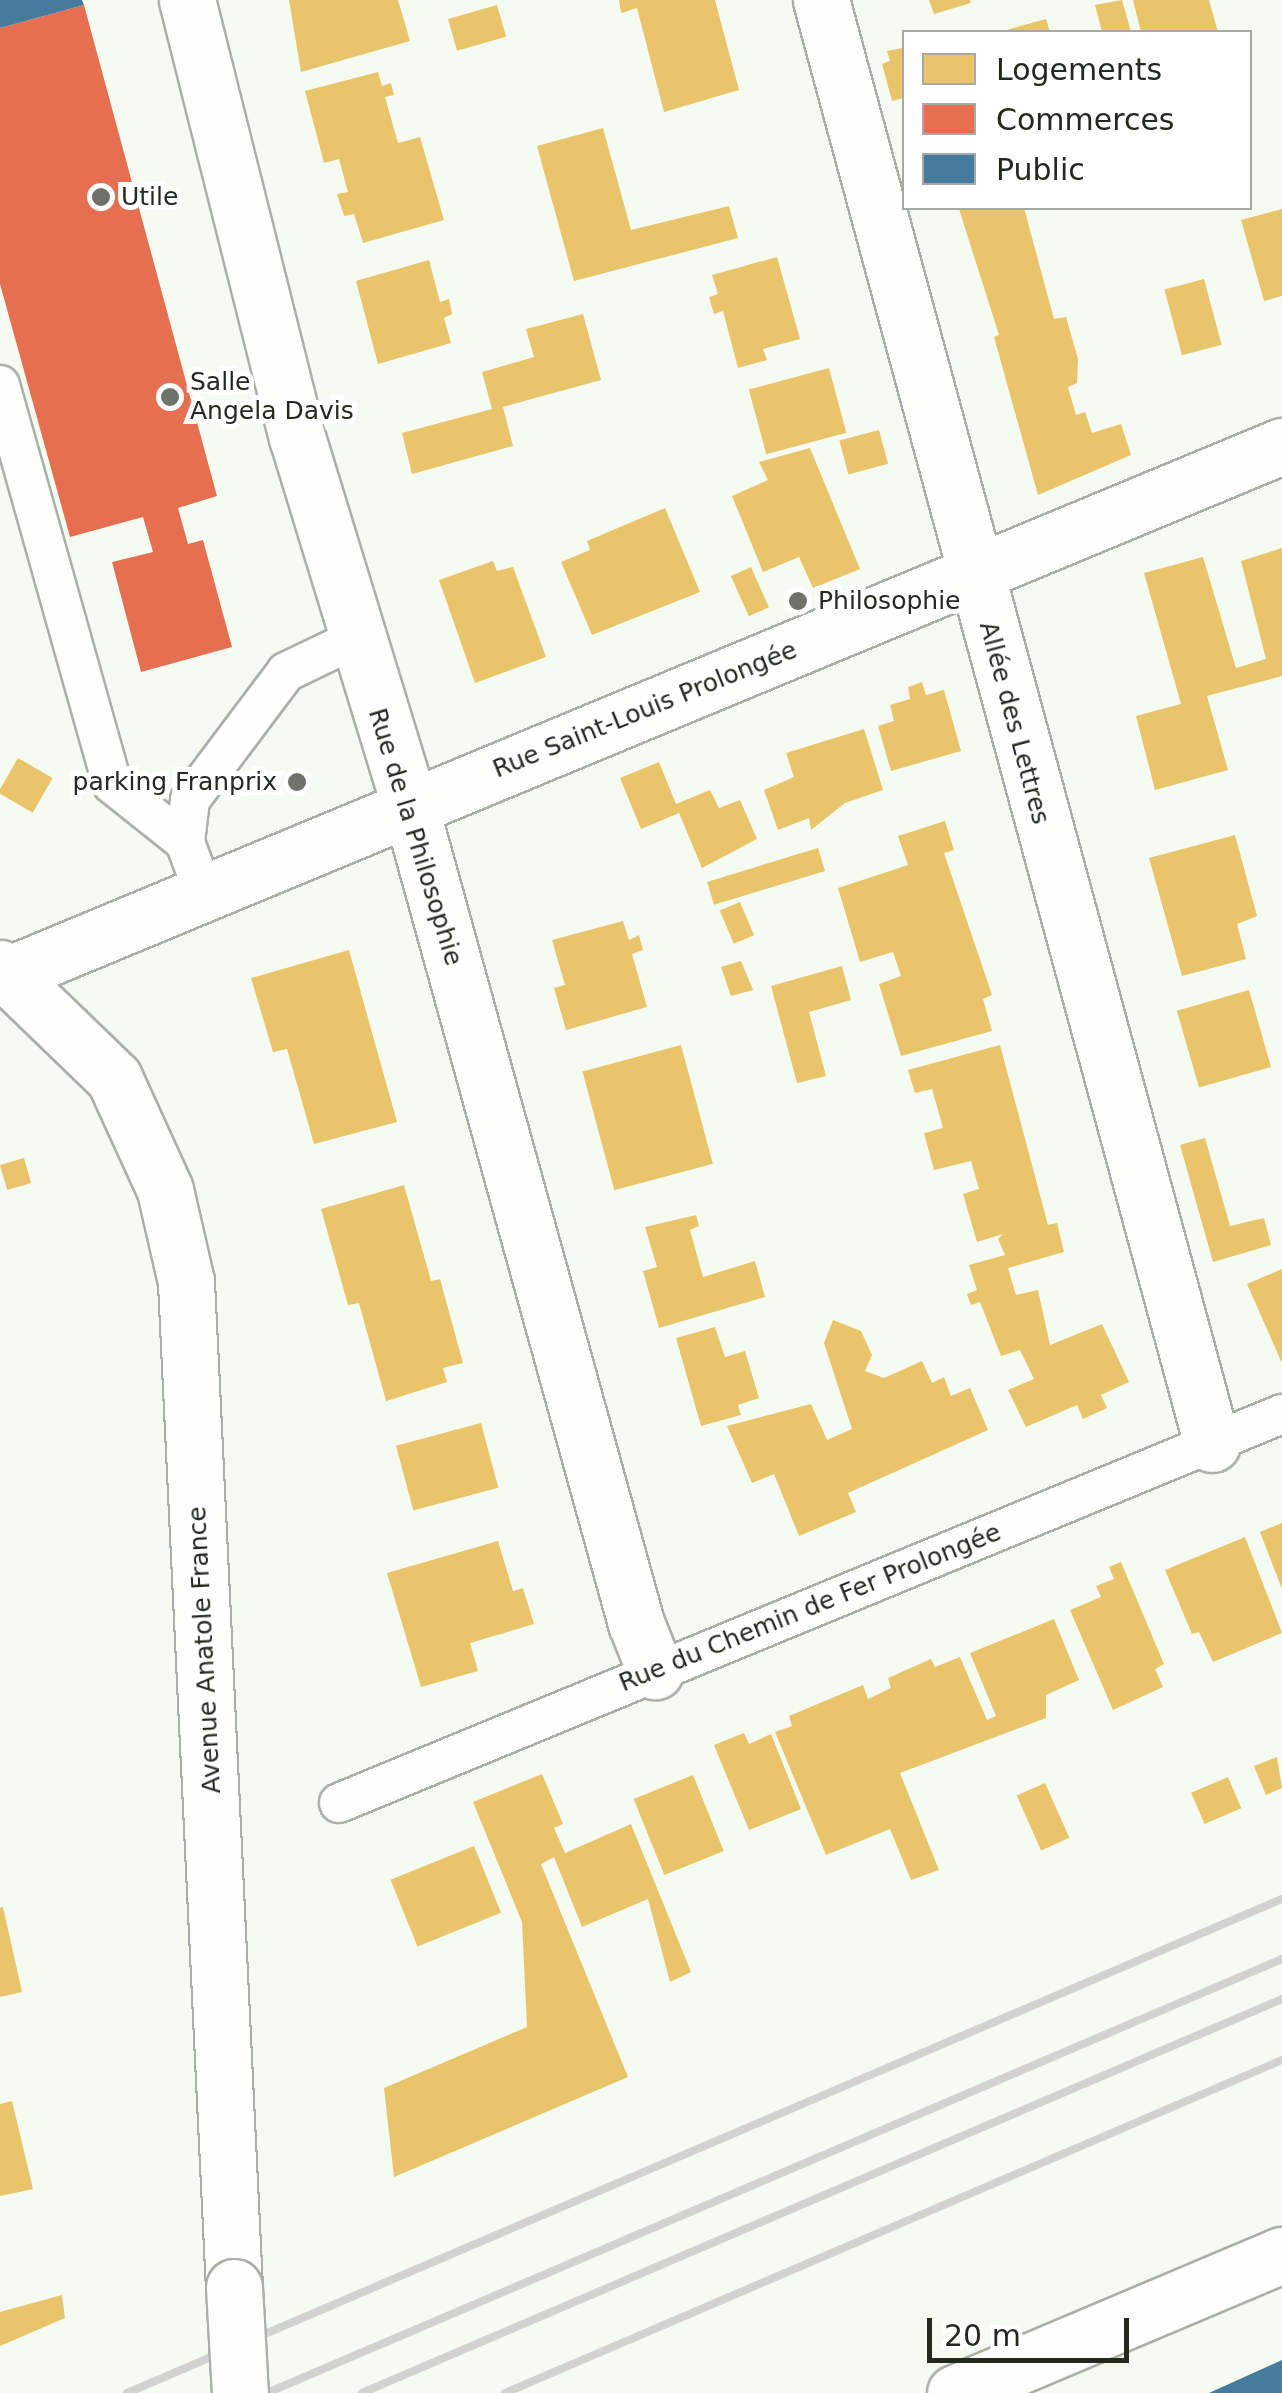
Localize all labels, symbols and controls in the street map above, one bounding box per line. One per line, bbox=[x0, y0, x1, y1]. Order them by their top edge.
legend bbox=[902, 30, 1252, 210]
text: Logements bbox=[996, 52, 1162, 87]
text: Commerces bbox=[996, 102, 1174, 137]
text: Public bbox=[996, 152, 1085, 187]
place label: Utile bbox=[121, 182, 178, 212]
marker: Utile bbox=[90, 186, 112, 208]
place label: Salle Angela Davis bbox=[190, 368, 354, 427]
marker: Salle Angela Davis bbox=[159, 386, 181, 408]
place label: Philosophie bbox=[818, 586, 960, 616]
marker: Philosophie bbox=[787, 590, 809, 612]
street label: Allée des Lettres bbox=[973, 618, 1055, 828]
street label: Rue Saint-Louis Prolongée bbox=[489, 635, 801, 785]
street label: Rue de la Philosophie bbox=[362, 705, 468, 969]
place label: parking Franprix bbox=[73, 767, 277, 797]
marker: parking Franprix bbox=[286, 771, 308, 793]
street label: Avenue Anatole France bbox=[182, 1506, 228, 1794]
street label: Rue du Chemin de Fer Prolongée bbox=[615, 1517, 1005, 1699]
scale bar bbox=[932, 2298, 1134, 2360]
text: 20 m bbox=[944, 2318, 1021, 2353]

